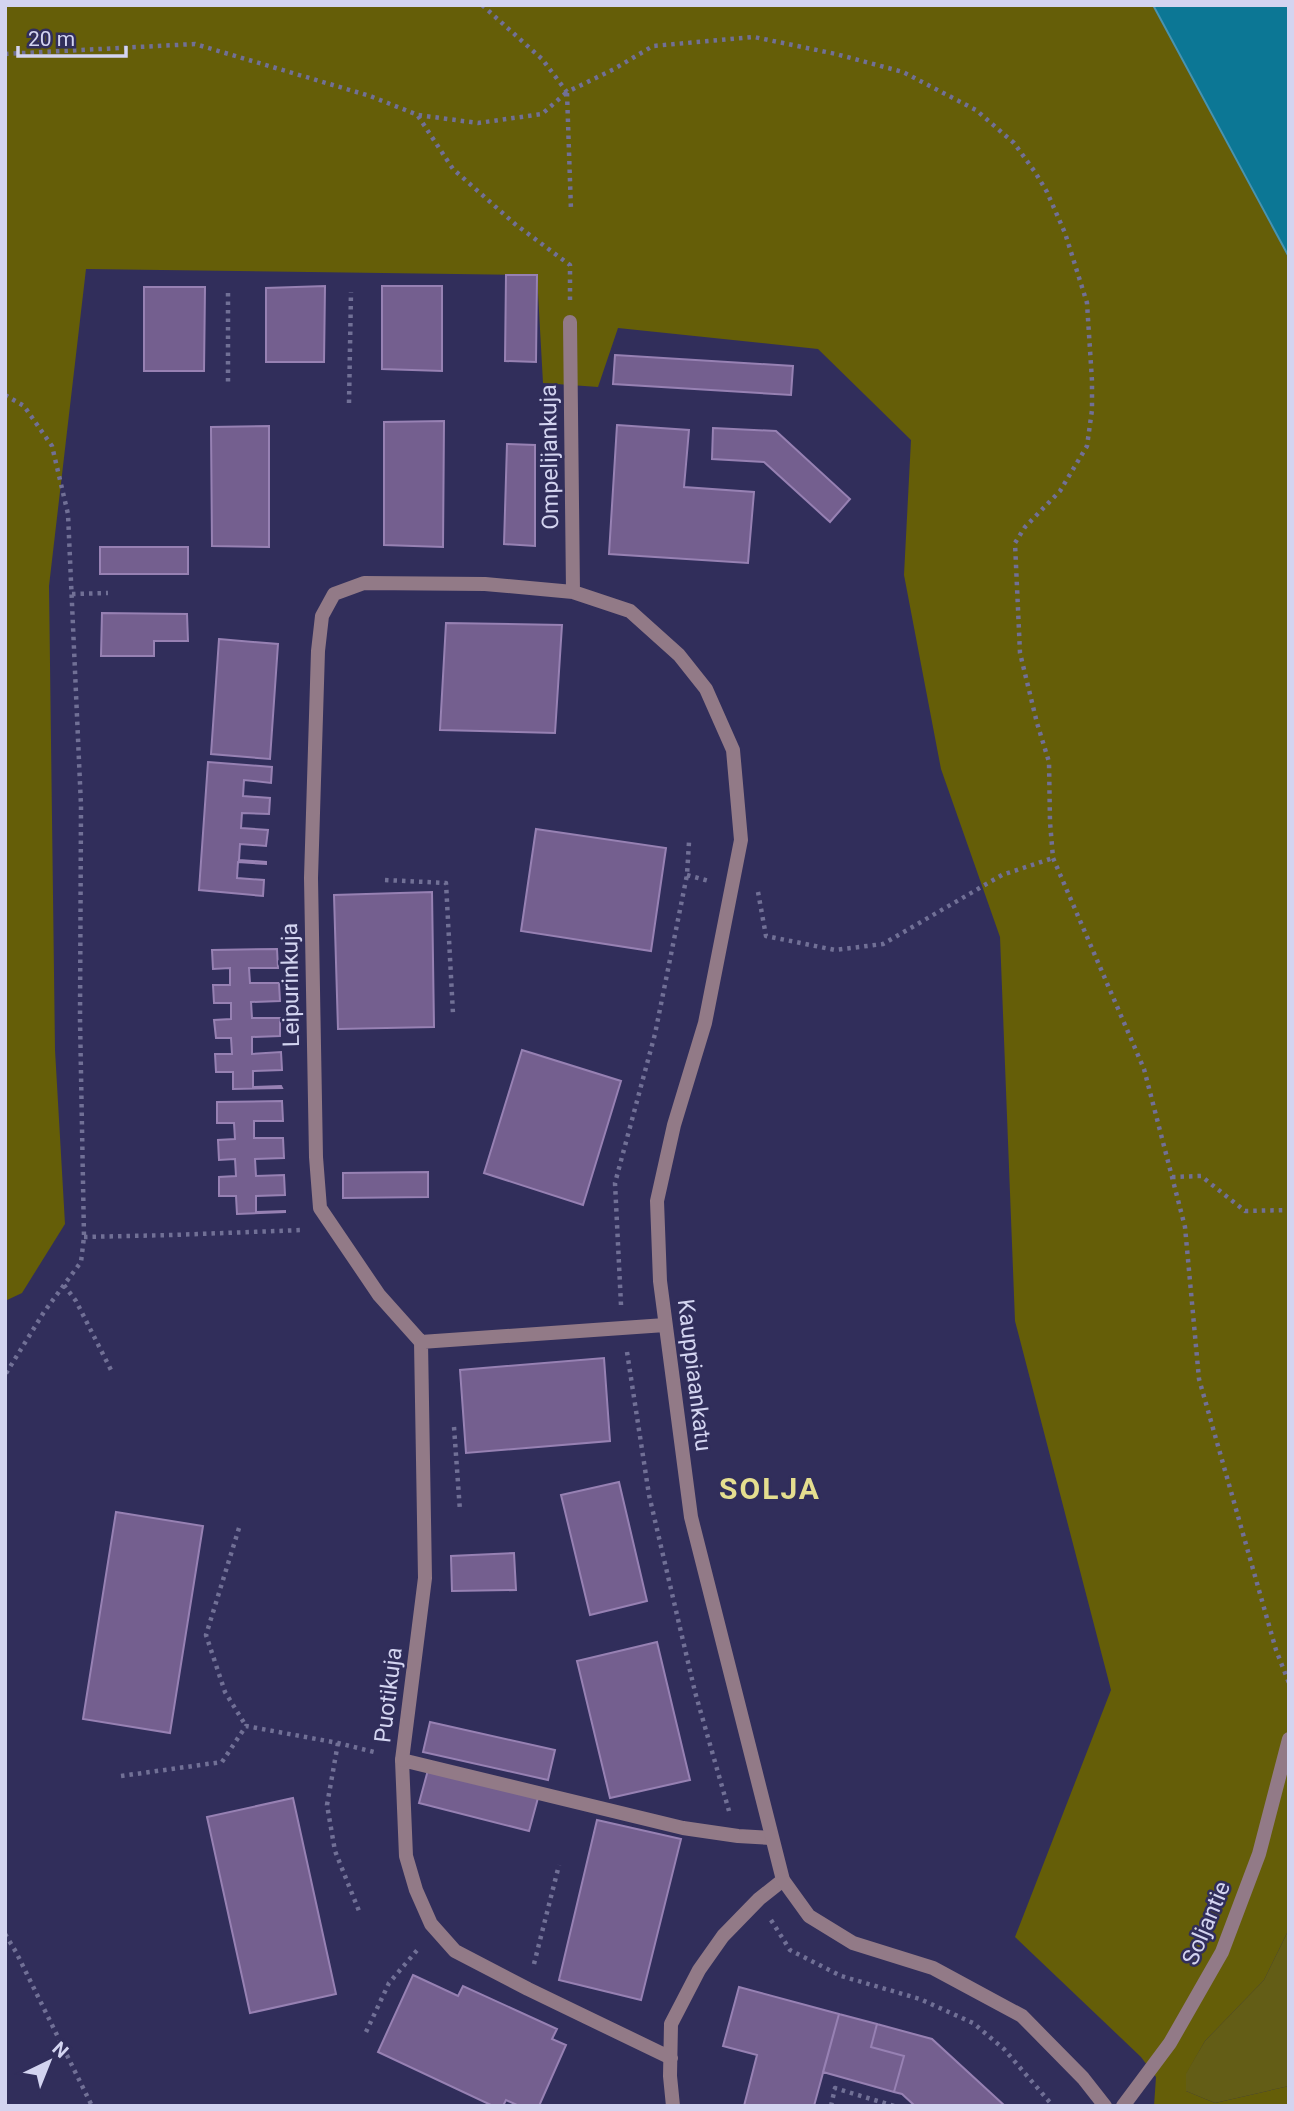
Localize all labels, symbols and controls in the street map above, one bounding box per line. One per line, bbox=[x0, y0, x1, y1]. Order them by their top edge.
scale bar bbox=[18, 14, 126, 58]
text: 20 m bbox=[28, 27, 75, 51]
street label: Ompelijankuja bbox=[535, 384, 564, 530]
street label: Leipurinkuja bbox=[276, 923, 305, 1047]
street label: Kauppiaankatu bbox=[672, 1297, 717, 1453]
district label: SOLJA bbox=[719, 1471, 821, 1506]
street label: Puotikuja bbox=[369, 1646, 408, 1744]
street label: Soljantie bbox=[1177, 1877, 1236, 1969]
north arrow bbox=[14, 2027, 84, 2097]
text: N bbox=[48, 2037, 73, 2063]

